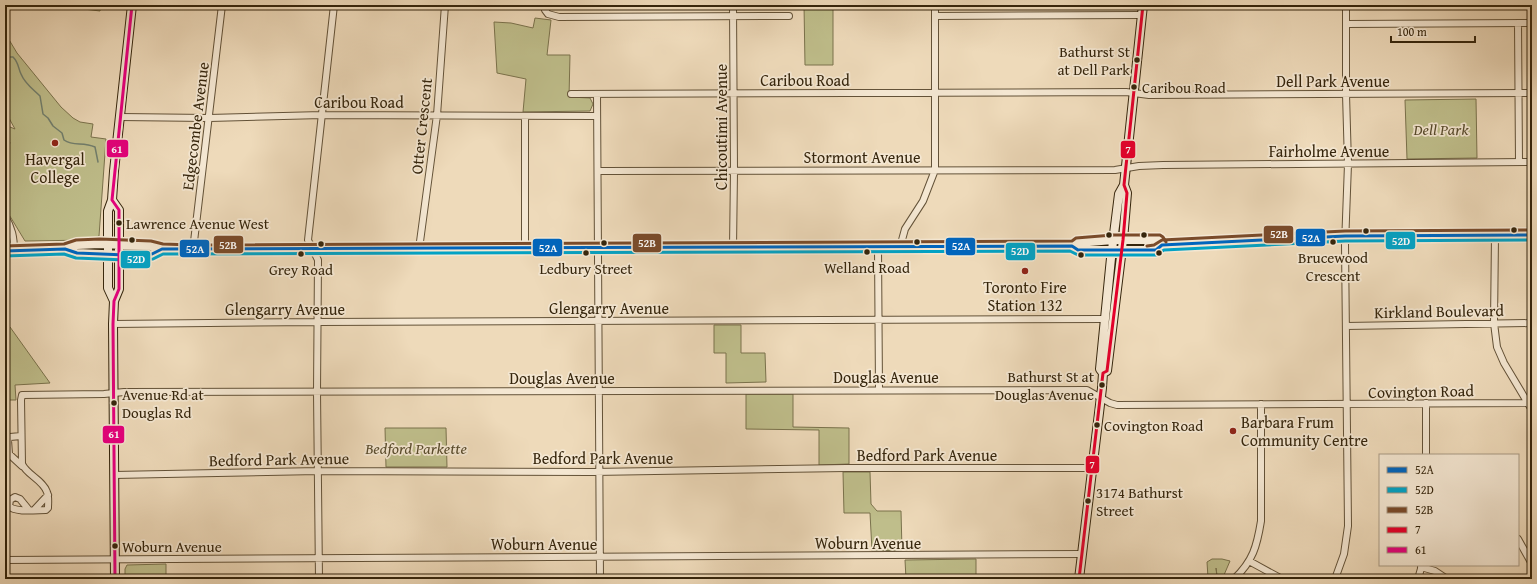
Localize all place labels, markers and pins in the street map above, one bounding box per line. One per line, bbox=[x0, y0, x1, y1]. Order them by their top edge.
place label: Bathurst St at Dell Park bbox=[1057, 41, 1131, 80]
marker: Bathurst St at Dell Park bbox=[1132, 55, 1142, 65]
place label: Caribou Road bbox=[1142, 77, 1226, 98]
marker: Caribou Road bbox=[1129, 82, 1139, 92]
marker: Havergal College bbox=[50, 138, 60, 148]
place label: Havergal College bbox=[25, 147, 85, 189]
place label: Lawrence Avenue West bbox=[126, 213, 270, 234]
marker: Lawrence Avenue West bbox=[114, 218, 124, 228]
unlabelled marker bbox=[1509, 225, 1519, 235]
unlabelled marker bbox=[1361, 226, 1371, 236]
unlabelled marker bbox=[1104, 230, 1114, 240]
unlabelled marker bbox=[1139, 230, 1149, 240]
unlabelled marker bbox=[127, 235, 137, 245]
unlabelled marker bbox=[912, 237, 922, 247]
marker: Brucewood Crescent bbox=[1328, 237, 1338, 247]
unlabelled marker bbox=[599, 238, 609, 248]
unlabelled marker bbox=[316, 239, 326, 249]
marker: Welland Road bbox=[862, 247, 872, 257]
place label: Brucewood Crescent bbox=[1298, 247, 1368, 286]
marker: Ledbury Street bbox=[581, 248, 591, 258]
unlabelled marker bbox=[1154, 248, 1164, 258]
marker: Grey Road bbox=[296, 249, 306, 259]
unlabelled marker bbox=[1076, 250, 1086, 260]
place label: Welland Road bbox=[824, 257, 910, 278]
place label: Ledbury Street bbox=[539, 258, 633, 279]
place label: Grey Road bbox=[269, 259, 333, 280]
marker: Toronto Fire Station 132 bbox=[1020, 266, 1030, 276]
place label: Toronto Fire Station 132 bbox=[983, 275, 1067, 317]
place label: Bathurst St at Douglas Avenue bbox=[995, 366, 1095, 405]
marker: Bathurst St at Douglas Avenue bbox=[1097, 380, 1107, 390]
place label: Avenue Rd at Douglas Rd bbox=[122, 384, 204, 423]
marker: Avenue Rd at Douglas Rd bbox=[109, 398, 119, 408]
place label: Barbara Frum Community Centre bbox=[1241, 410, 1368, 452]
place label: Covington Road bbox=[1104, 415, 1203, 436]
marker: Covington Road bbox=[1092, 420, 1102, 430]
marker: Barbara Frum Community Centre bbox=[1228, 426, 1238, 436]
place label: 3174 Bathurst Street bbox=[1096, 482, 1184, 521]
marker: 3174 Bathurst Street bbox=[1083, 496, 1093, 506]
place label: Woburn Avenue bbox=[122, 536, 222, 557]
marker: Woburn Avenue bbox=[110, 541, 120, 551]

